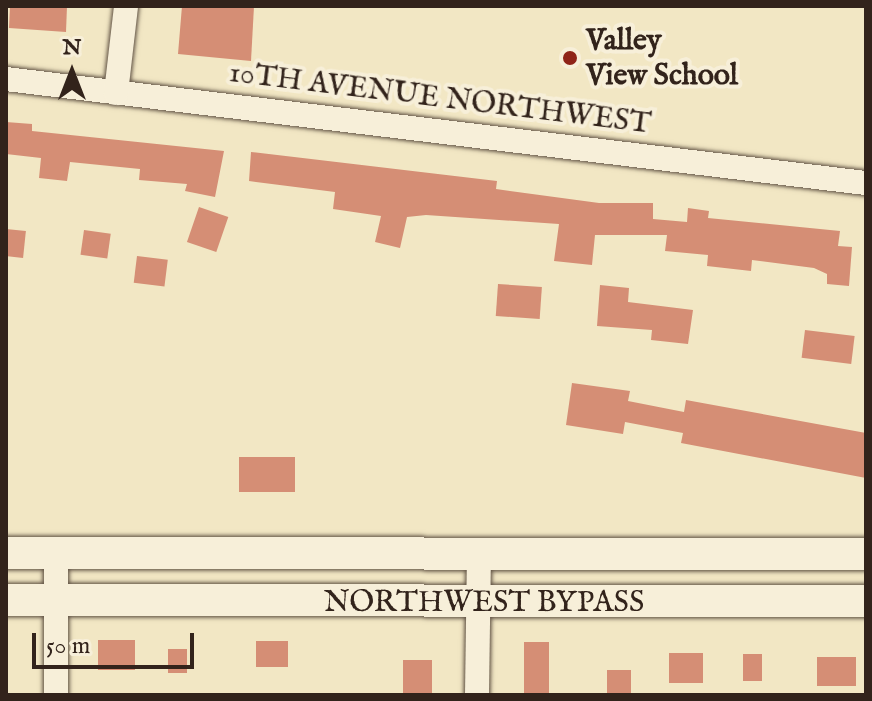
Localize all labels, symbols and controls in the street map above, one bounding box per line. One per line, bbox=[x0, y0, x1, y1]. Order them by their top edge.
place label: Valley View School bbox=[586, 23, 738, 94]
north arrow bbox=[32, 32, 112, 112]
text: N bbox=[62, 34, 82, 62]
marker: Valley View School bbox=[561, 49, 579, 67]
street label: 10TH AVENUE NORTHWEST bbox=[227, 55, 653, 143]
street label: NORTHWEST BYPASS bbox=[324, 585, 644, 621]
scale bar bbox=[36, 617, 198, 667]
text: 50 m bbox=[46, 631, 90, 662]

